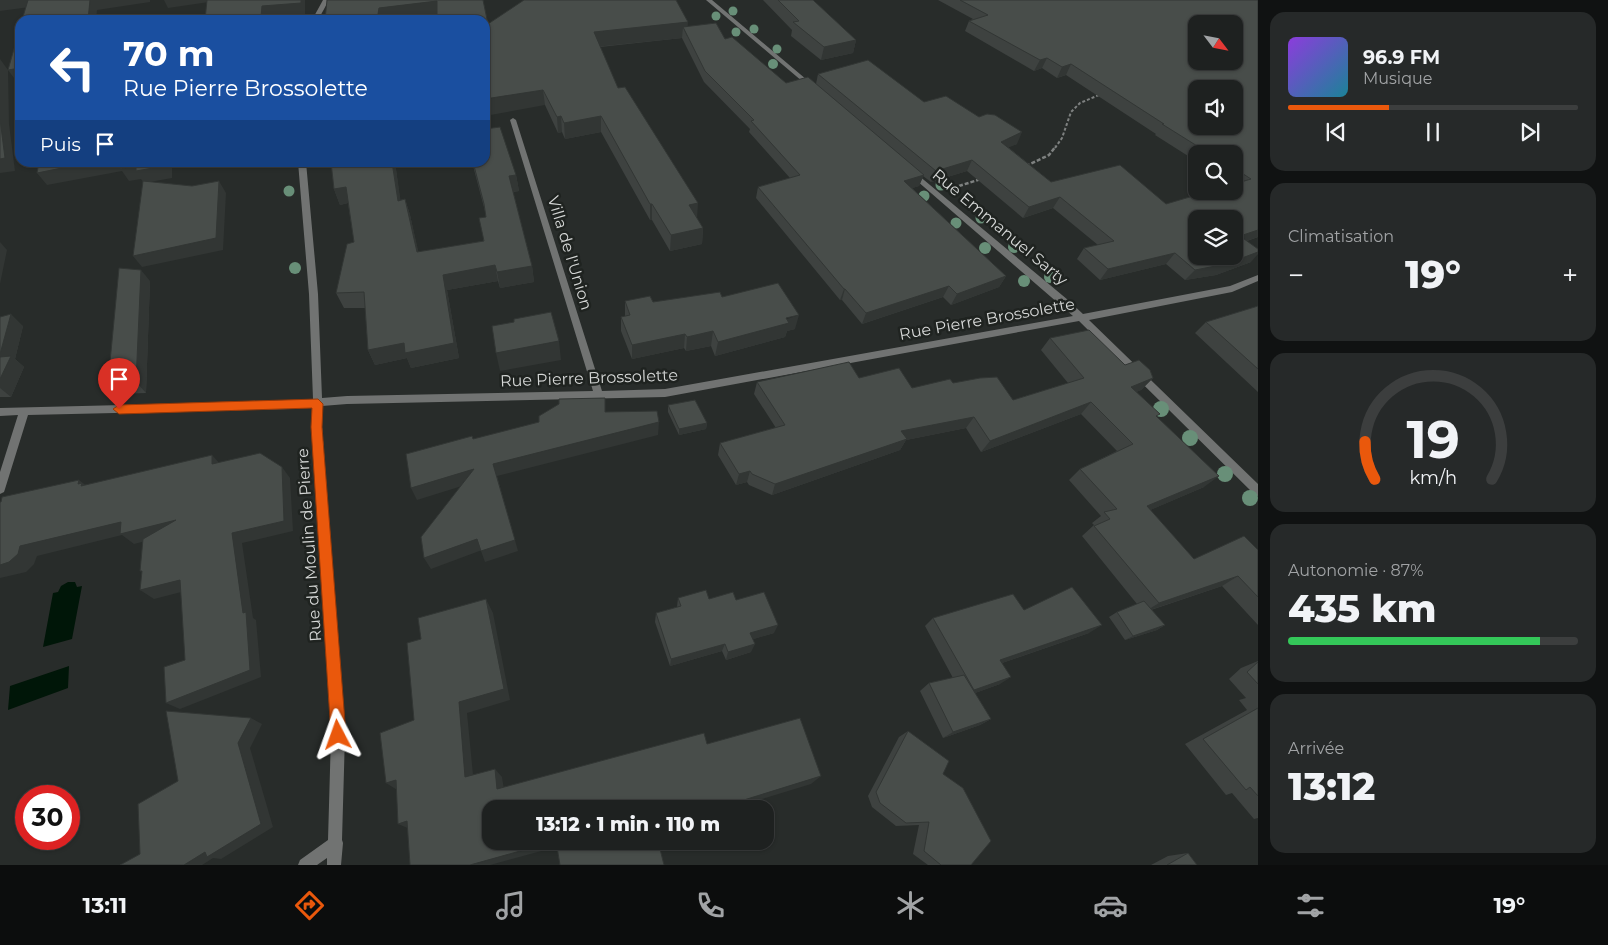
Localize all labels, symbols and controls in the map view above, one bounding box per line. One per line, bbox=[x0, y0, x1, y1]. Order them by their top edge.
north arrow bbox=[1188, 15, 1242, 70]
map controls bbox=[1188, 15, 1243, 265]
text: 70 m bbox=[123, 32, 214, 75]
icon: left bbox=[40, 35, 105, 100]
text: 96.9 FM bbox=[1363, 46, 1440, 69]
text: Musique bbox=[1363, 69, 1432, 88]
text: Rue Pierre Brossolette bbox=[123, 75, 368, 102]
button: sound bbox=[1188, 80, 1243, 135]
icon: previous bbox=[1322, 118, 1350, 146]
icon: pause bbox=[1419, 118, 1447, 146]
icon: next bbox=[1516, 118, 1544, 146]
icon: arrive bbox=[91, 130, 119, 158]
text: Puis bbox=[40, 133, 81, 156]
button: search bbox=[1188, 145, 1243, 200]
street label: Rue Emmanuel Sarty bbox=[929, 165, 1072, 289]
street label: Villa de l'Union bbox=[544, 194, 596, 312]
button: layers bbox=[1188, 210, 1243, 265]
text: Climatisation bbox=[1288, 227, 1394, 246]
text: 19° bbox=[1405, 251, 1461, 298]
text: − bbox=[1288, 258, 1304, 292]
text: + bbox=[1562, 258, 1578, 292]
street label: Rue Pierre Brossolette bbox=[898, 294, 1076, 344]
pin bbox=[98, 358, 140, 409]
icon: arrive bbox=[105, 365, 133, 393]
street label: Rue Pierre Brossolette bbox=[500, 365, 678, 391]
text: 19 bbox=[1406, 408, 1460, 471]
street label: Rue du Moulin de Pierre bbox=[293, 448, 325, 642]
text: km/h bbox=[1409, 467, 1457, 488]
text: Autonomie · 87% bbox=[1288, 561, 1423, 580]
text: 435 km bbox=[1288, 585, 1437, 632]
position arrow bbox=[311, 708, 363, 760]
text: Arrivée bbox=[1288, 739, 1344, 758]
text: 13:12 bbox=[1288, 763, 1375, 810]
speed limit sign: 30 bbox=[15, 785, 80, 850]
text: 13:12 · 1 min · 110 m bbox=[536, 813, 720, 836]
icon: directions bbox=[292, 888, 327, 923]
icon: music bbox=[493, 888, 528, 923]
icon: phone bbox=[693, 888, 728, 923]
icon: climate bbox=[893, 888, 928, 923]
icon: car bbox=[1093, 888, 1128, 923]
icon: filters bbox=[1293, 888, 1328, 923]
text: 13:11 bbox=[83, 892, 127, 919]
text: 19° bbox=[1493, 892, 1525, 919]

